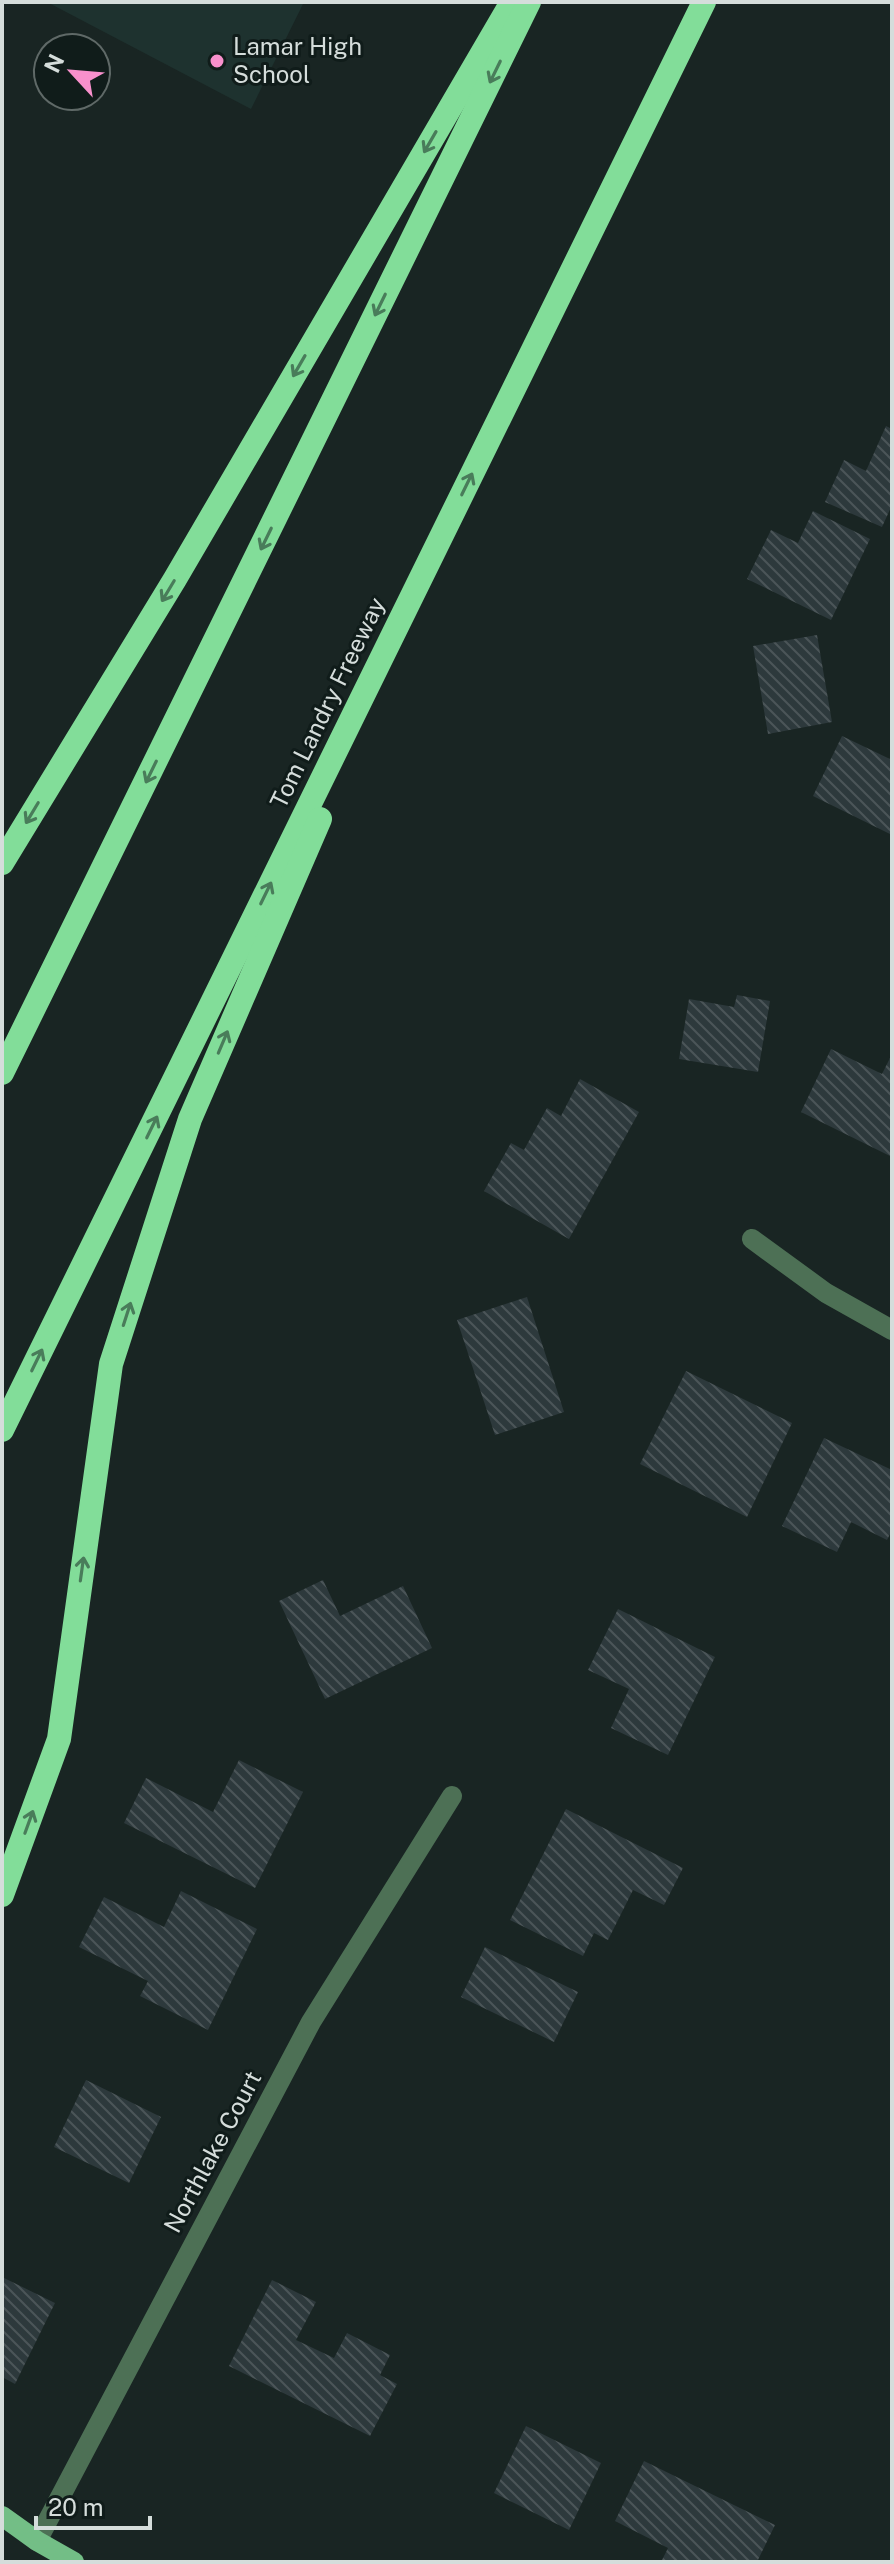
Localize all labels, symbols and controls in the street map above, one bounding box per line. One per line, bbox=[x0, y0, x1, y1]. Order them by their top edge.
north arrow bbox=[32, 32, 112, 112]
place label: Lamar High School bbox=[233, 32, 362, 88]
text: N bbox=[39, 50, 69, 77]
marker: Lamar High School bbox=[208, 52, 226, 70]
one-way arrow bbox=[487, 60, 502, 84]
one-way arrow bbox=[422, 130, 438, 153]
one-way arrow bbox=[372, 293, 387, 317]
one-way arrow bbox=[291, 354, 306, 378]
one-way arrow bbox=[460, 472, 475, 496]
one-way arrow bbox=[258, 526, 273, 550]
one-way arrow bbox=[159, 579, 175, 602]
street label: Tom Landry Freeway bbox=[264, 593, 390, 812]
one-way arrow bbox=[143, 760, 158, 784]
one-way arrow bbox=[24, 801, 40, 824]
one-way arrow bbox=[259, 882, 274, 906]
one-way arrow bbox=[217, 1030, 232, 1055]
one-way arrow bbox=[144, 1115, 160, 1139]
one-way arrow bbox=[121, 1301, 136, 1326]
one-way arrow bbox=[29, 1348, 45, 1372]
one-way arrow bbox=[75, 1557, 90, 1582]
one-way arrow bbox=[22, 1810, 37, 1835]
street label: Northlake Court bbox=[158, 2066, 266, 2237]
scale bar bbox=[36, 2480, 150, 2530]
text: 20 m bbox=[48, 2493, 104, 2521]

